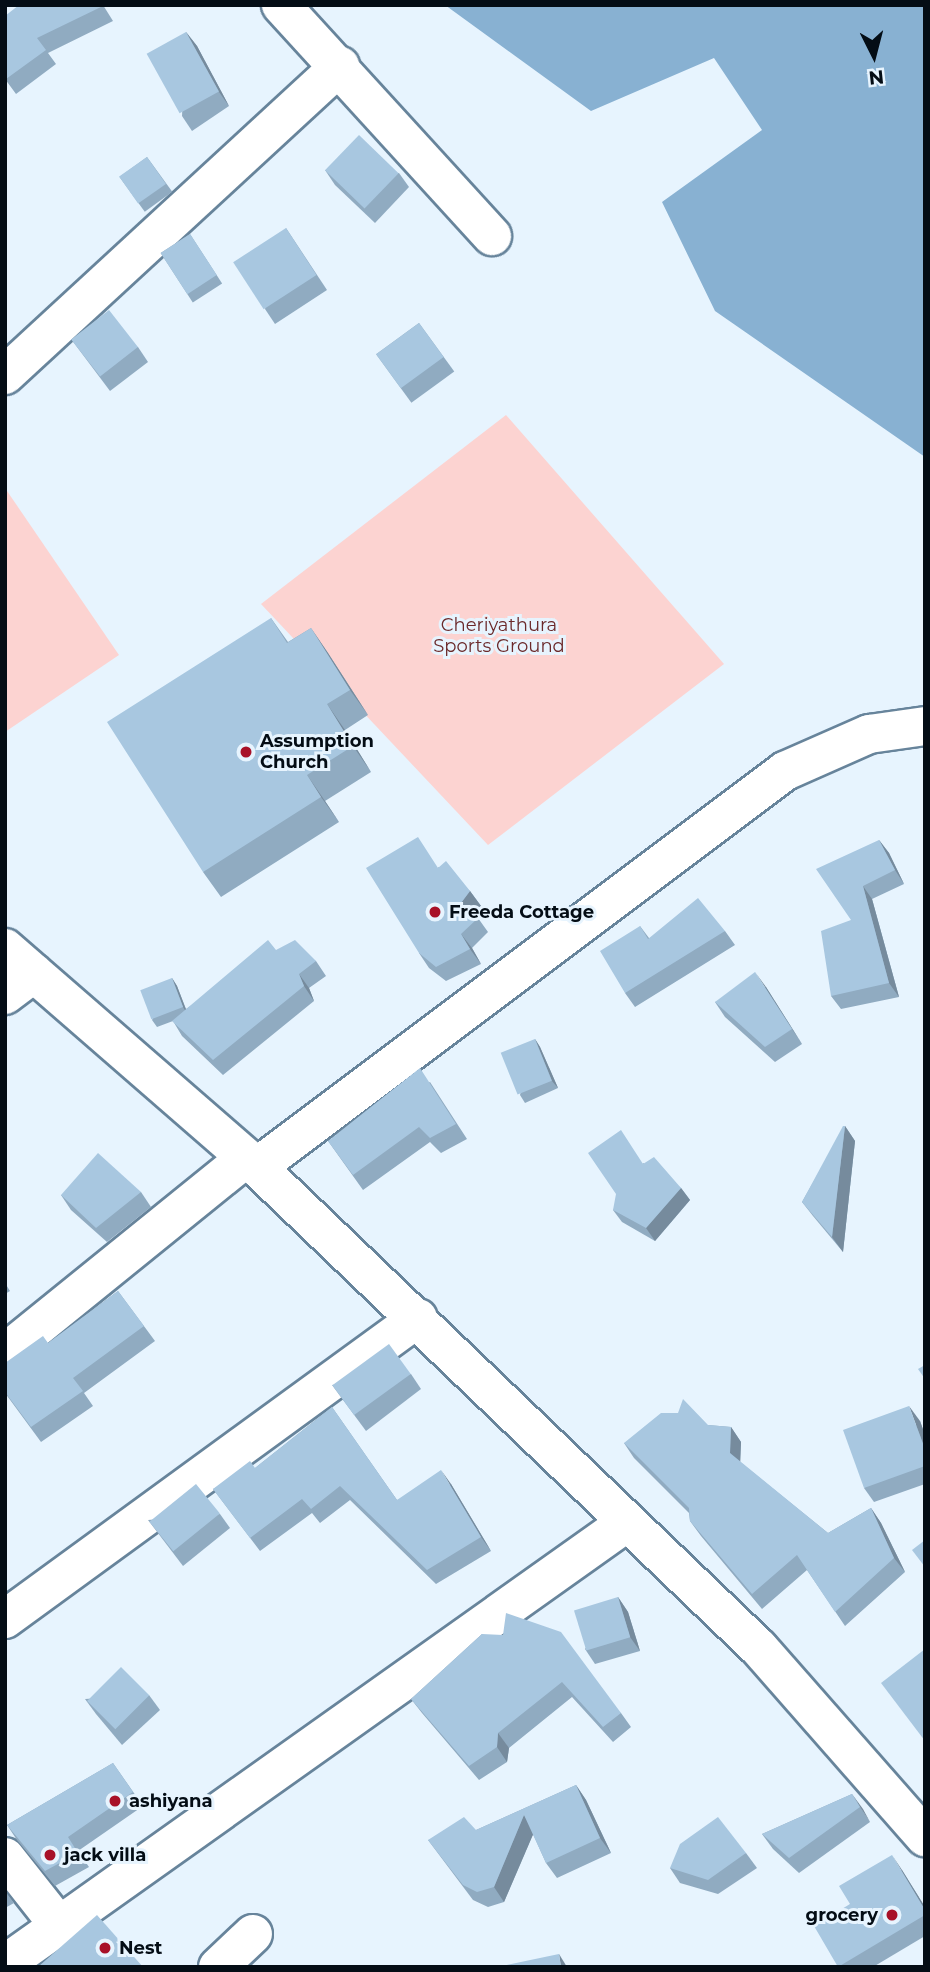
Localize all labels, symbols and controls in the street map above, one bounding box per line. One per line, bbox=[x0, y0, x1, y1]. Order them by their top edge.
north arrow bbox=[839, 21, 909, 91]
text: N bbox=[867, 65, 885, 90]
park label: Cheriyathura Sports Ground bbox=[433, 615, 565, 658]
place label: Assumption Church bbox=[260, 731, 374, 774]
marker: Assumption Church bbox=[238, 744, 254, 760]
place label: Freeda Cottage bbox=[449, 901, 594, 923]
marker: Freeda Cottage bbox=[427, 904, 443, 920]
place label: ashiyana bbox=[129, 1790, 213, 1812]
marker: ashiyana bbox=[107, 1793, 123, 1809]
place label: jack villa bbox=[64, 1844, 146, 1866]
marker: jack villa bbox=[42, 1847, 58, 1863]
place label: grocery bbox=[806, 1904, 878, 1926]
marker: grocery bbox=[884, 1907, 900, 1923]
place label: Nest bbox=[119, 1937, 162, 1959]
marker: Nest bbox=[97, 1940, 113, 1956]

